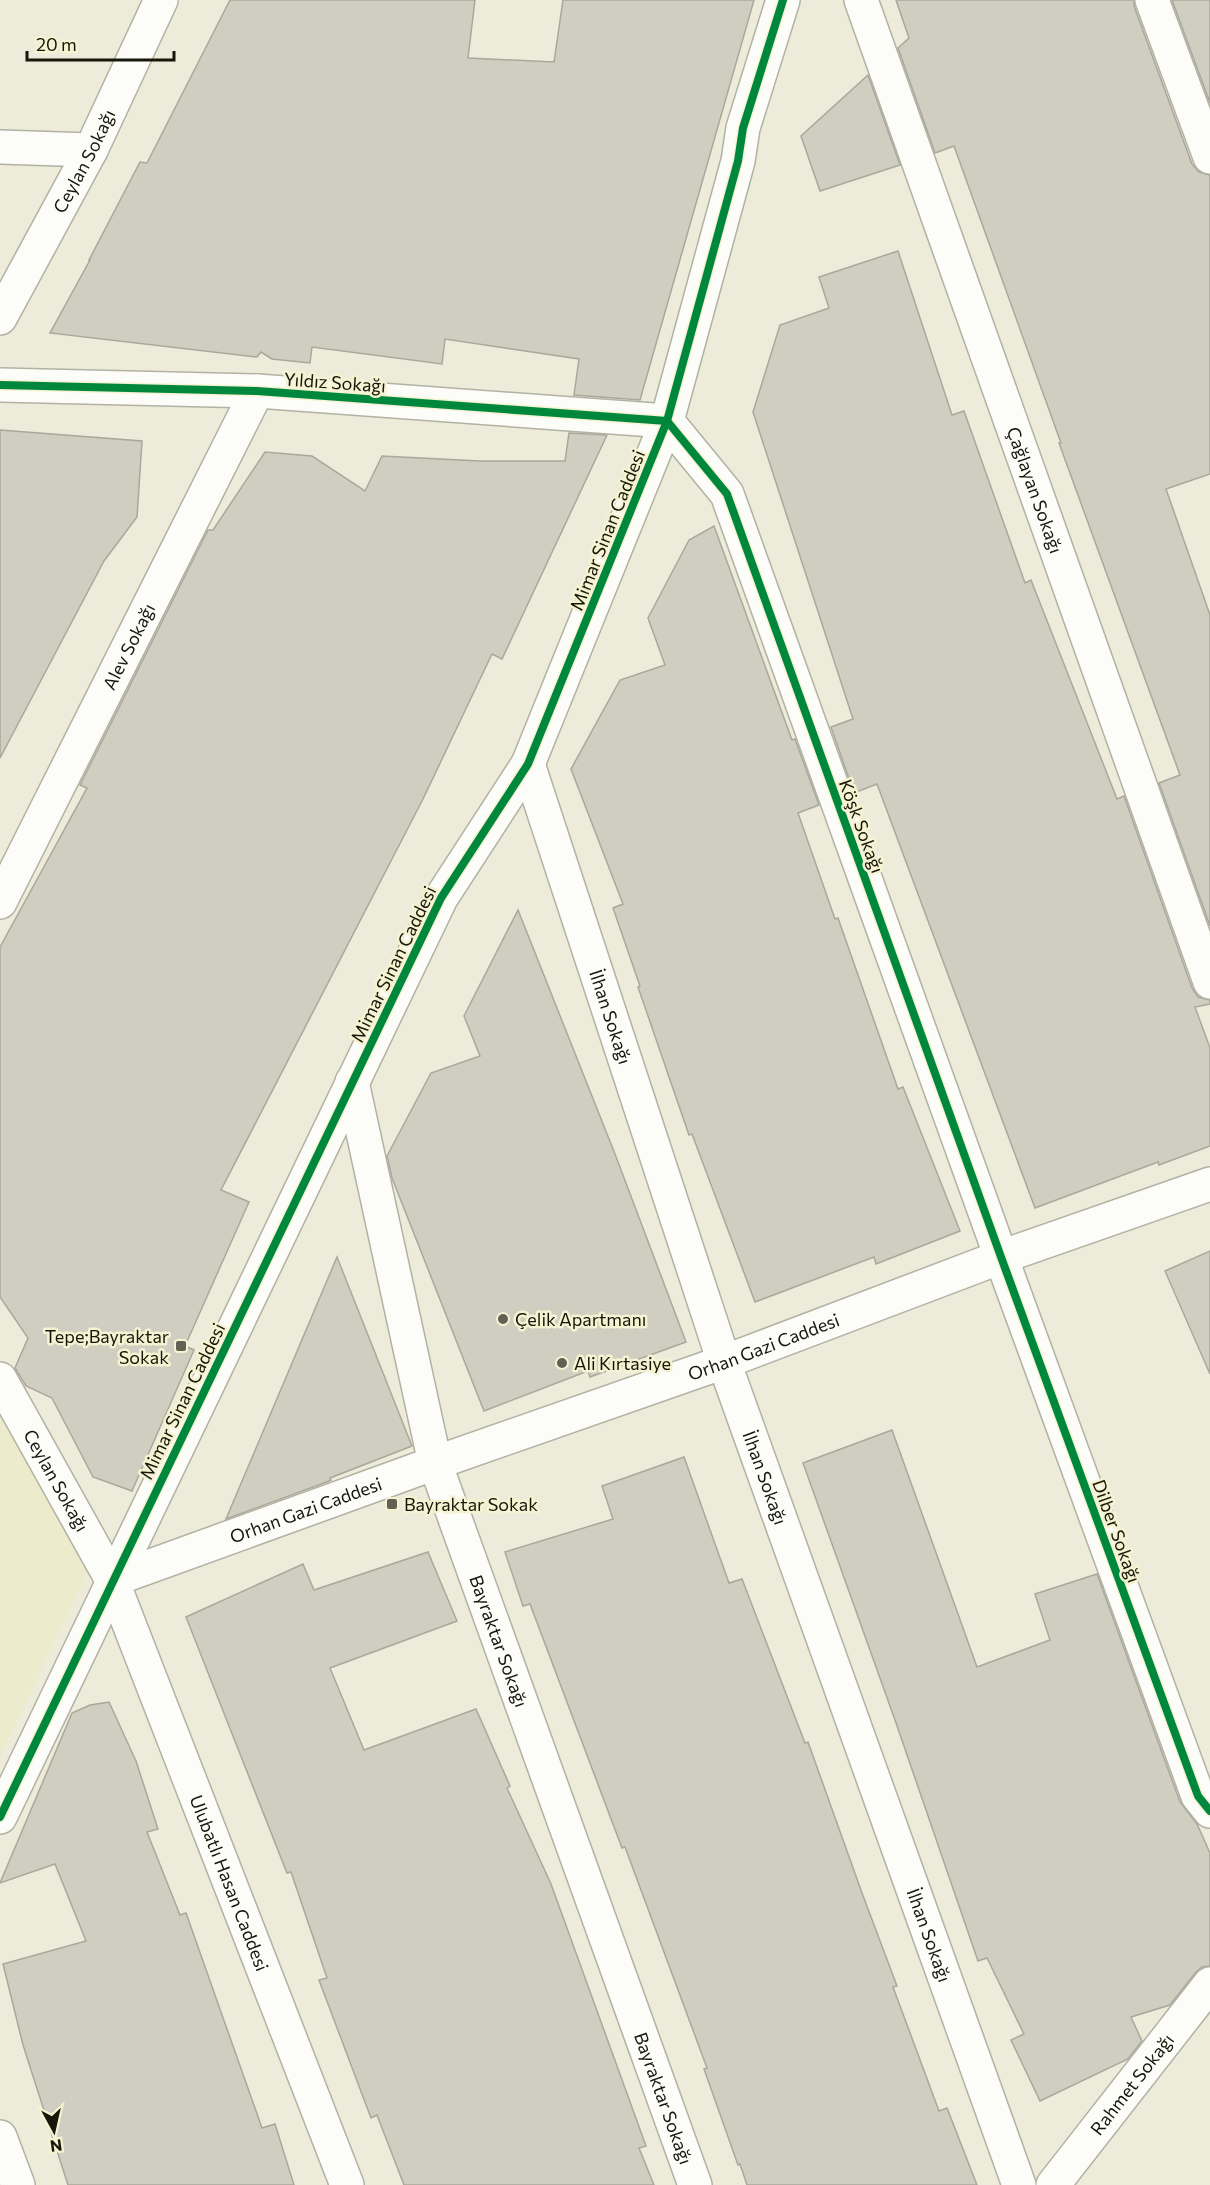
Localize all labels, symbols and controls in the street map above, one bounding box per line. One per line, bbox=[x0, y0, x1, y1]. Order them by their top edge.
scale bar bbox=[27, 24, 174, 62]
text: 20 m bbox=[36, 33, 77, 55]
street label: Ceylan Sokağı bbox=[48, 106, 119, 217]
street label: Yıldız Sokağı bbox=[283, 367, 387, 397]
street label: Çağlayan Sokağı bbox=[1003, 424, 1068, 556]
street label: Mimar Sinan Caddesi bbox=[565, 447, 649, 613]
street label: Alev Sokağı bbox=[98, 600, 159, 693]
street label: Köşk Sokağı bbox=[835, 776, 889, 876]
street label: Mimar Sinan Caddesi bbox=[346, 882, 440, 1046]
street label: İlhan Sokağı bbox=[585, 967, 637, 1067]
place label: Çelik Apartmanı bbox=[515, 1308, 646, 1330]
street label: Orhan Gazi Caddesi bbox=[685, 1308, 842, 1385]
marker: Çelik Apartmanı bbox=[496, 1312, 510, 1326]
street label: Mimar Sinan Caddesi bbox=[135, 1319, 229, 1483]
place label: Tepe;Bayraktar Sokak bbox=[45, 1325, 169, 1368]
marker: Tepe;Bayraktar Sokak bbox=[174, 1339, 188, 1353]
place label: Ali Kırtasiye bbox=[574, 1352, 671, 1374]
marker: Ali Kırtasiye bbox=[555, 1356, 569, 1370]
street label: Ceylan Sokağı bbox=[19, 1425, 94, 1535]
street label: İlhan Sokağı bbox=[739, 1428, 792, 1527]
street label: Orhan Gazi Caddesi bbox=[227, 1472, 385, 1547]
street label: Dilber Sokağı bbox=[1088, 1476, 1146, 1586]
place label: Bayraktar Sokak bbox=[404, 1493, 538, 1515]
marker: Bayraktar Sokak bbox=[385, 1497, 399, 1511]
street label: Bayraktar Sokağı bbox=[465, 1572, 533, 1710]
street label: Ulubatlı Hasan Caddesi bbox=[185, 1792, 274, 1974]
street label: İlhan Sokağı bbox=[902, 1885, 956, 1985]
street label: Bayraktar Sokağı bbox=[630, 2029, 698, 2167]
street label: Rahmet Sokağı bbox=[1085, 2029, 1178, 2139]
north arrow bbox=[24, 2101, 84, 2161]
text: N bbox=[49, 2136, 63, 2157]

